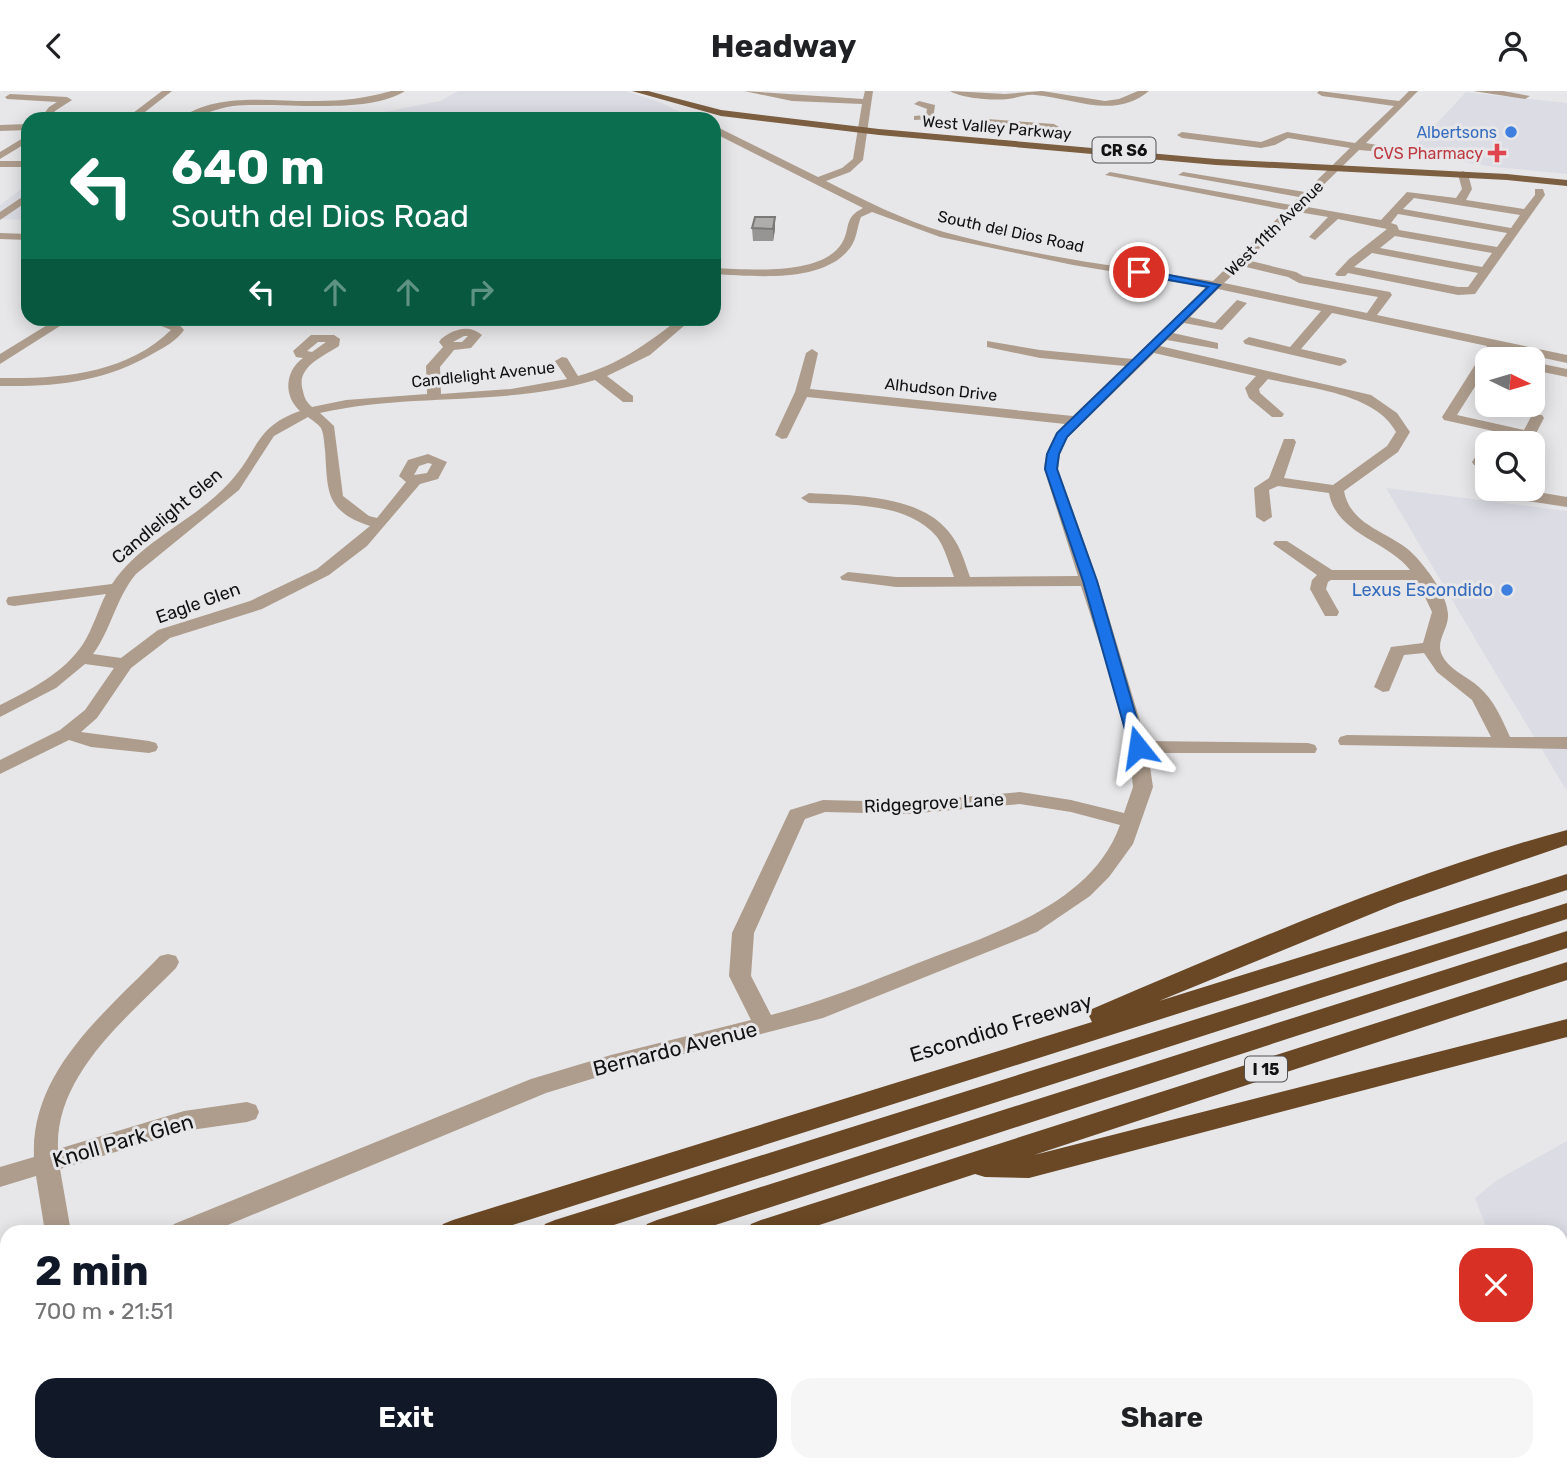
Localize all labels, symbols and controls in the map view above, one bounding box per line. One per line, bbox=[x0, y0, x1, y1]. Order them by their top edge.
icon: back bbox=[35, 27, 73, 65]
text: Headway bbox=[711, 27, 856, 65]
icon: person bbox=[1494, 27, 1532, 65]
street label: West Valley Parkway bbox=[921, 112, 1073, 144]
place label: Albertsons bbox=[1416, 123, 1497, 142]
marker: Albertsons bbox=[1503, 124, 1519, 140]
road number: CR S6 bbox=[1092, 137, 1156, 163]
text: 640 m bbox=[171, 138, 325, 196]
icon: left bbox=[56, 140, 147, 231]
place label: CVS Pharmacy bbox=[1373, 144, 1483, 163]
marker: CVS Pharmacy bbox=[1489, 145, 1505, 161]
street label: West 11th Avenue bbox=[1221, 177, 1327, 280]
text: South del Dios Road bbox=[171, 197, 469, 235]
street label: South del Dios Road bbox=[936, 207, 1086, 256]
pin bbox=[1109, 242, 1169, 302]
icon: arrive bbox=[1120, 253, 1158, 291]
icon: left bbox=[243, 273, 281, 311]
icon: ahead bbox=[316, 273, 354, 311]
icon: ahead bbox=[389, 273, 427, 311]
icon: right bbox=[462, 273, 500, 311]
north arrow bbox=[1475, 347, 1545, 417]
map controls bbox=[1475, 347, 1545, 501]
street label: Candlelight Avenue bbox=[410, 358, 556, 391]
street label: Alhudson Drive bbox=[884, 374, 998, 405]
button: search bbox=[1475, 431, 1545, 501]
street label: Candlelight Glen bbox=[107, 463, 227, 569]
street label: Eagle Glen bbox=[153, 578, 243, 628]
place label: Lexus Escondido bbox=[1352, 579, 1493, 601]
marker: Lexus Escondido bbox=[1499, 582, 1515, 598]
position arrow bbox=[1101, 710, 1175, 784]
street label: Ridgegrove Lane bbox=[863, 788, 1005, 818]
street label: Escondido Freeway bbox=[907, 988, 1096, 1067]
street label: Bernardo Avenue bbox=[590, 1016, 760, 1081]
road number: I 15 bbox=[1245, 1057, 1287, 1081]
street label: Knoll Park Glen bbox=[50, 1108, 196, 1173]
text: 2 min bbox=[35, 1246, 149, 1296]
button: close bbox=[1459, 1248, 1533, 1322]
text: 700 m · 21:51 bbox=[35, 1297, 173, 1325]
button: Exit bbox=[35, 1378, 777, 1458]
button: Share bbox=[791, 1378, 1533, 1458]

